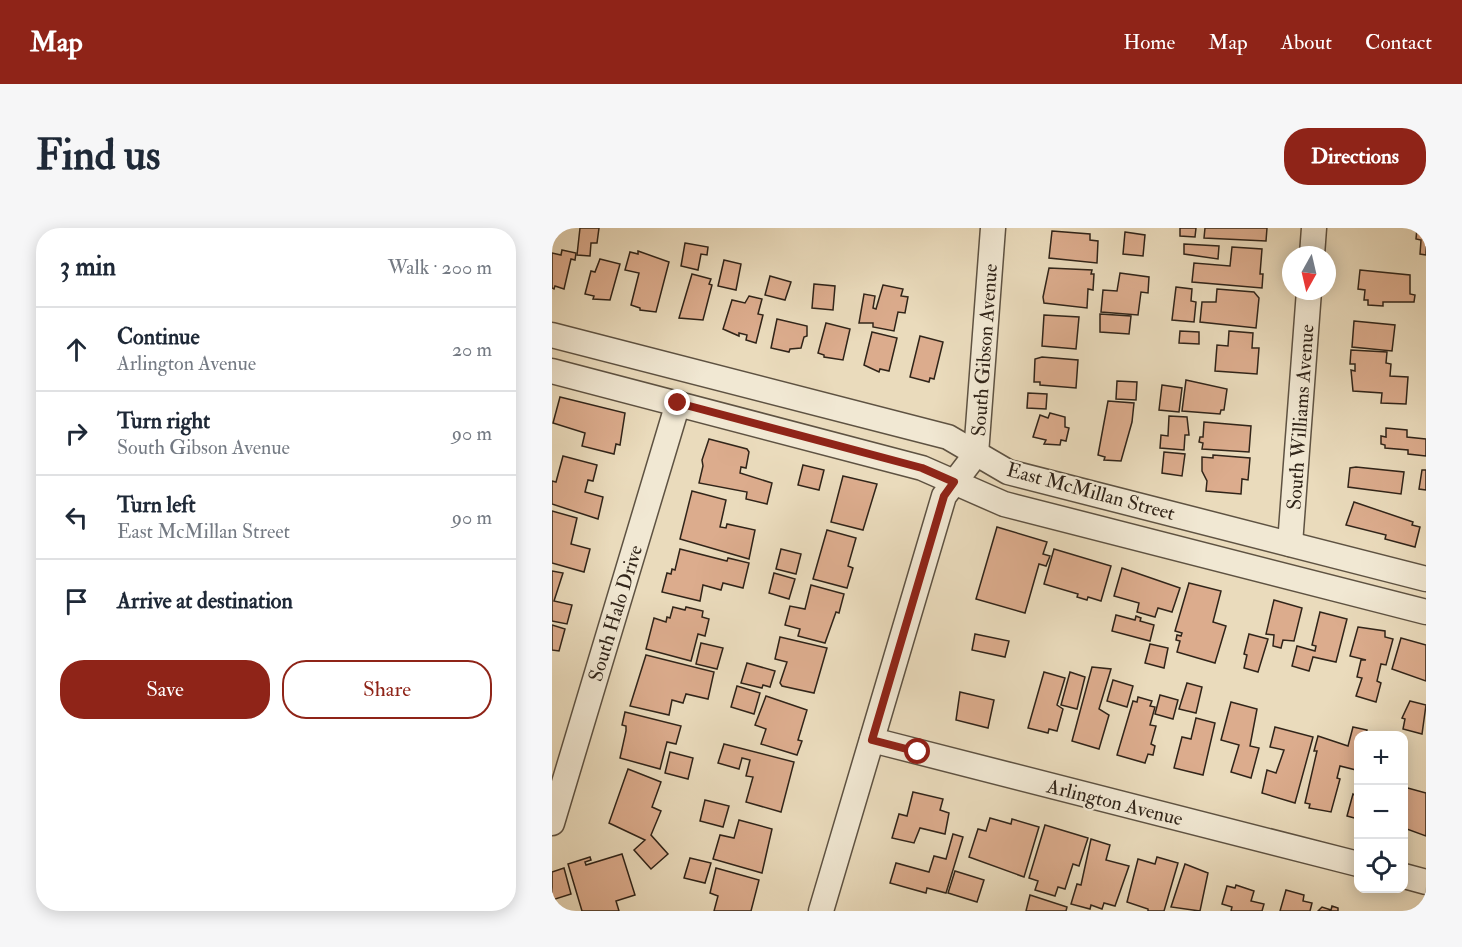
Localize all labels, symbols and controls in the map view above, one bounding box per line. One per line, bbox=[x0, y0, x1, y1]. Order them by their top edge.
text: Map bbox=[30, 25, 83, 60]
text: Home bbox=[1123, 29, 1175, 56]
text: Map bbox=[1208, 29, 1248, 56]
text: About bbox=[1281, 29, 1332, 56]
text: Contact bbox=[1365, 29, 1432, 56]
button: Directions bbox=[1284, 128, 1426, 185]
text: Find us bbox=[36, 130, 160, 182]
north arrow bbox=[1282, 246, 1336, 300]
text: 3 min bbox=[60, 251, 116, 283]
text: Walk · 200 m bbox=[388, 255, 492, 280]
street label: South Gibson Avenue bbox=[966, 263, 1003, 437]
text: Continue bbox=[117, 323, 200, 351]
street label: South Williams Avenue bbox=[1282, 323, 1319, 511]
icon: ahead bbox=[60, 333, 93, 366]
text: 20 m bbox=[452, 337, 492, 362]
text: Arlington Avenue bbox=[117, 351, 256, 376]
route end bbox=[664, 389, 690, 415]
text: Turn right bbox=[117, 407, 210, 435]
icon: right bbox=[60, 417, 93, 450]
text: 90 m bbox=[452, 421, 492, 446]
text: South Gibson Avenue bbox=[117, 435, 290, 460]
street label: East McMillan Street bbox=[1004, 457, 1178, 526]
text: Turn left bbox=[117, 491, 196, 519]
icon: left bbox=[60, 501, 93, 534]
text: 90 m bbox=[452, 505, 492, 530]
text: East McMillan Street bbox=[117, 519, 290, 544]
street label: South Halo Drive bbox=[583, 542, 648, 684]
icon: arrive bbox=[60, 585, 93, 618]
text: Arrive at destination bbox=[117, 587, 293, 615]
button: Save bbox=[60, 660, 270, 719]
button: Share bbox=[282, 660, 492, 719]
map controls bbox=[1354, 731, 1408, 893]
button: + bbox=[1354, 731, 1408, 785]
route start bbox=[904, 738, 930, 764]
street label: Arlington Avenue bbox=[1043, 773, 1185, 831]
button: − bbox=[1354, 785, 1408, 839]
button: locate bbox=[1354, 839, 1408, 893]

